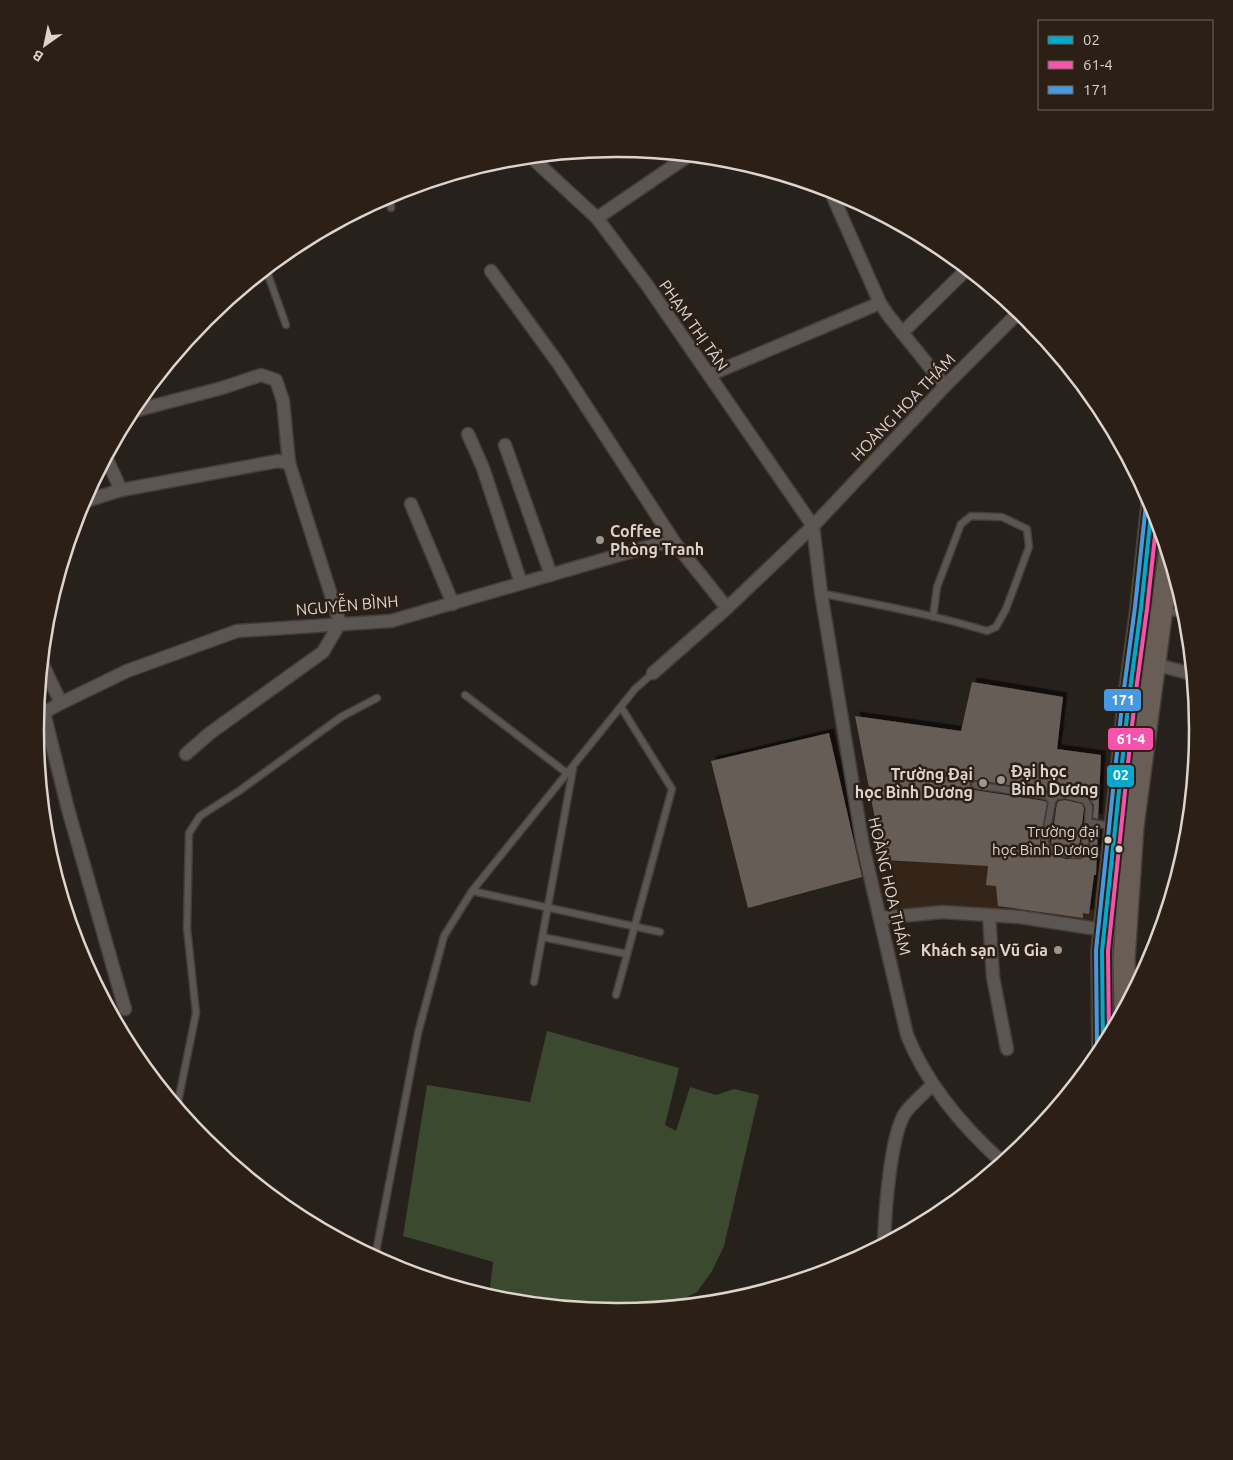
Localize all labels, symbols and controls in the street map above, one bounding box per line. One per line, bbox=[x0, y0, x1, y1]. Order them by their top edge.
north arrow bbox=[20, 20, 70, 70]
legend bbox=[1038, 20, 1213, 110]
text: 02 bbox=[1083, 31, 1100, 48]
text: B bbox=[30, 47, 46, 65]
text: 61-4 bbox=[1083, 56, 1113, 73]
text: 171 bbox=[1083, 81, 1108, 98]
street label: PHẠM THỊ TÂN bbox=[656, 276, 733, 374]
street label: HOÀNG HOA THÁM bbox=[846, 349, 959, 464]
place label: Coffee Phòng Tranh bbox=[610, 522, 704, 558]
marker: Coffee Phòng Tranh bbox=[594, 534, 606, 546]
street label: NGUYỄN BÌNH bbox=[294, 586, 399, 618]
line badge: 171 bbox=[1103, 688, 1142, 712]
text: 171 bbox=[1111, 692, 1135, 708]
line badge: 61-4 bbox=[1107, 727, 1154, 751]
text: 61-4 bbox=[1117, 731, 1145, 747]
place label: Đại học Bình Dương bbox=[1011, 762, 1099, 798]
line badge: 02 bbox=[1106, 764, 1135, 788]
place label: Trường Đại học Bình Dương bbox=[855, 765, 973, 801]
text: 02 bbox=[1113, 767, 1129, 783]
marker: Đại học Bình Dương bbox=[995, 774, 1007, 786]
marker: Trường Đại học Bình Dương bbox=[977, 777, 989, 789]
street label: HOÀNG HOA THÁM bbox=[865, 815, 917, 957]
place label: Trường đại học Bình Dương bbox=[992, 823, 1099, 858]
marker: Trường đại học Bình Dương bbox=[1103, 835, 1113, 845]
unlabelled marker bbox=[1114, 844, 1124, 854]
place label: Khách sạn Vũ Gia bbox=[921, 941, 1048, 959]
marker: Khách sạn Vũ Gia bbox=[1052, 944, 1064, 956]

